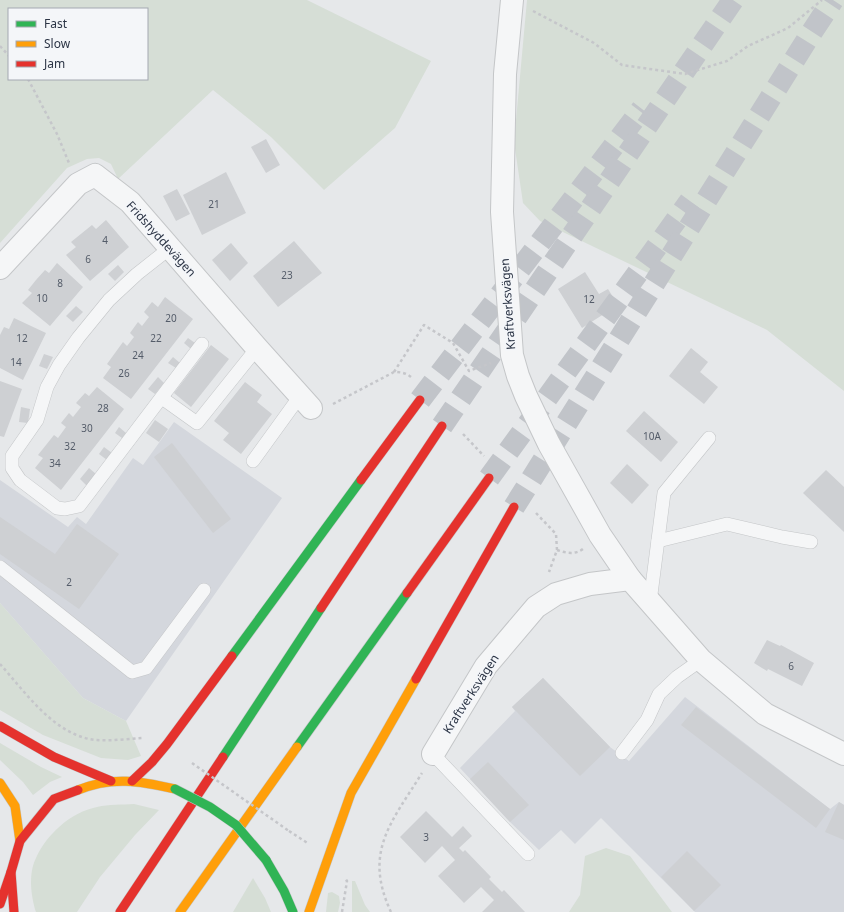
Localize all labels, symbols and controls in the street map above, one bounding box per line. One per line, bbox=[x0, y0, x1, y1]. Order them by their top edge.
legend bbox=[8, 8, 148, 80]
text: Fast bbox=[44, 15, 68, 32]
text: Slow bbox=[44, 35, 71, 52]
text: Jam bbox=[43, 55, 65, 72]
street label: Fridshyddevägen bbox=[123, 197, 200, 280]
house number: 21 bbox=[208, 197, 220, 211]
house number: 4 bbox=[102, 233, 108, 247]
house number: 6 bbox=[85, 252, 91, 266]
street label: Kraftverksvägen bbox=[496, 258, 519, 350]
house number: 23 bbox=[281, 268, 293, 282]
house number: 8 bbox=[57, 276, 63, 290]
house number: 10 bbox=[36, 291, 48, 305]
house number: 12 bbox=[583, 292, 595, 306]
house number: 20 bbox=[165, 311, 177, 325]
house number: 12 bbox=[16, 331, 28, 345]
house number: 22 bbox=[150, 331, 162, 345]
house number: 24 bbox=[132, 348, 144, 362]
house number: 14 bbox=[10, 355, 22, 369]
house number: 26 bbox=[118, 366, 130, 380]
house number: 28 bbox=[97, 401, 109, 415]
house number: 30 bbox=[81, 421, 93, 435]
house number: 10A bbox=[643, 429, 662, 443]
house number: 32 bbox=[64, 439, 76, 453]
house number: 34 bbox=[49, 456, 61, 470]
house number: 2 bbox=[66, 575, 72, 589]
street label: Kraftverksvägen bbox=[438, 651, 503, 737]
house number: 6 bbox=[788, 659, 794, 673]
house number: 3 bbox=[423, 830, 429, 844]

